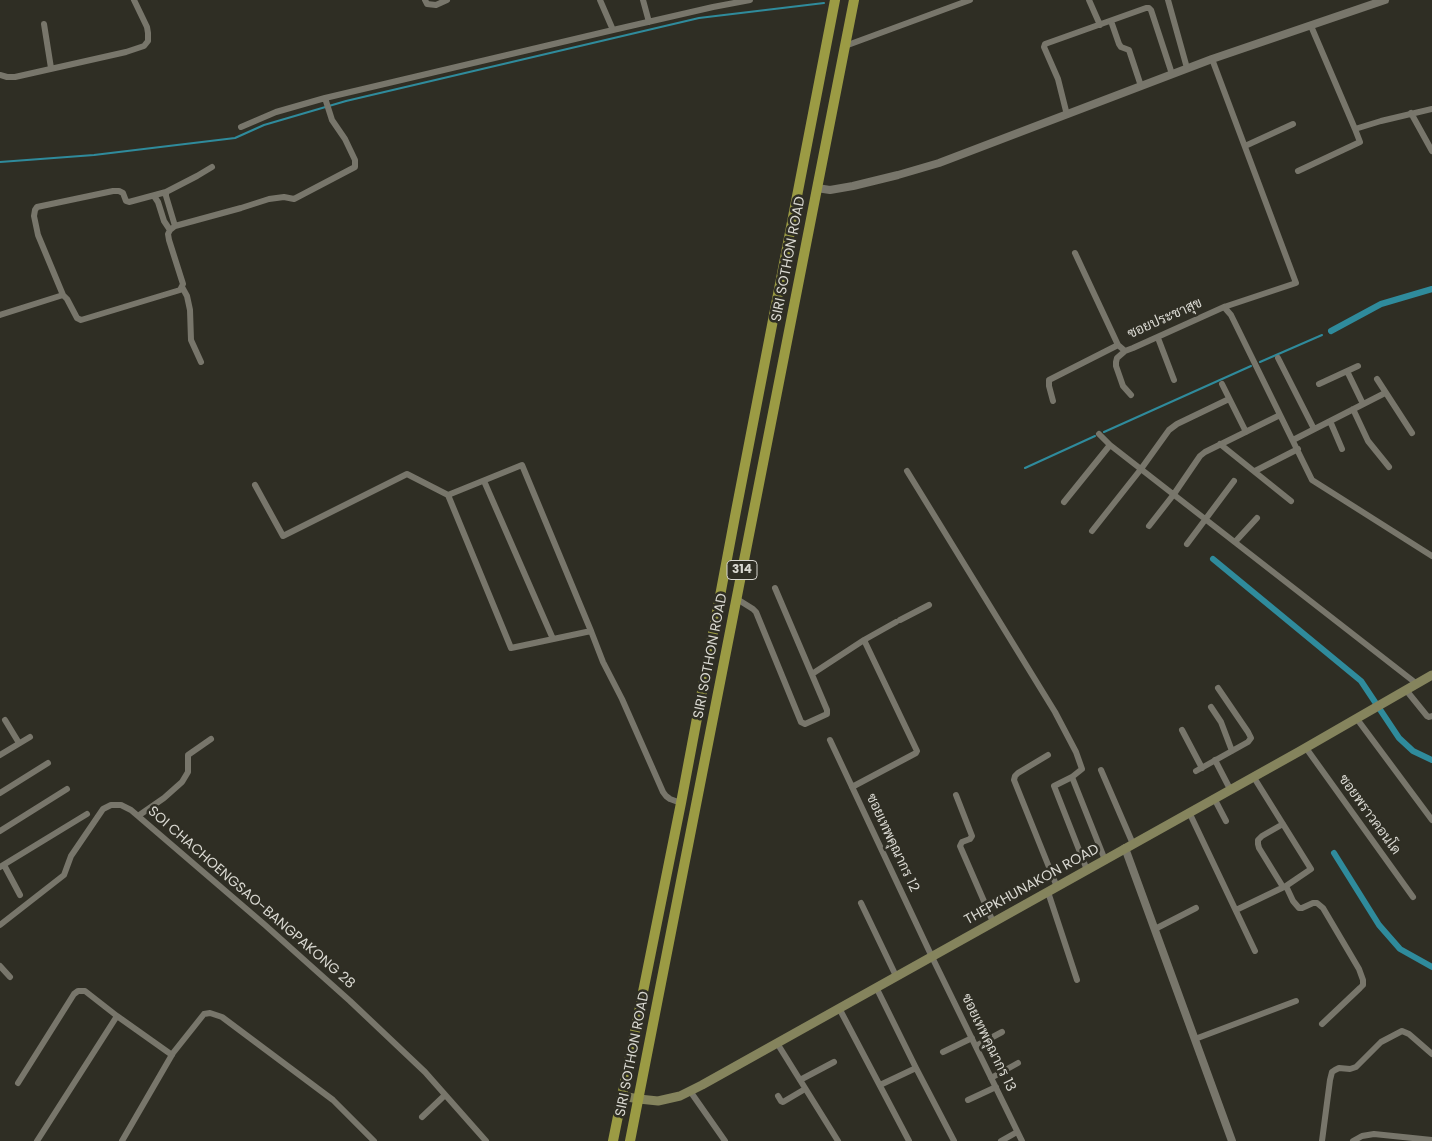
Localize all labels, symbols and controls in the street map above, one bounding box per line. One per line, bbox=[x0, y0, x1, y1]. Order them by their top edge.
street label: SIRI SOTHON ROAD bbox=[769, 195, 809, 323]
street label: ซอยประชาสุข bbox=[1125, 295, 1205, 343]
road number: 314 bbox=[727, 560, 757, 580]
street label: SIRI SOTHON ROAD bbox=[691, 592, 731, 720]
street label: ซอยพราวคอนโด bbox=[1334, 772, 1404, 858]
street label: ซอยเทพคุณากร 12 bbox=[862, 791, 922, 895]
street label: SOI CHACHOENGSAO-BANGPAKONG 28 bbox=[144, 803, 358, 993]
street label: THEPKHUNAKON ROAD bbox=[962, 841, 1102, 929]
street label: SIRI SOTHON ROAD bbox=[613, 990, 653, 1118]
street label: ซอยเทพคุณากร 13 bbox=[957, 991, 1019, 1095]

